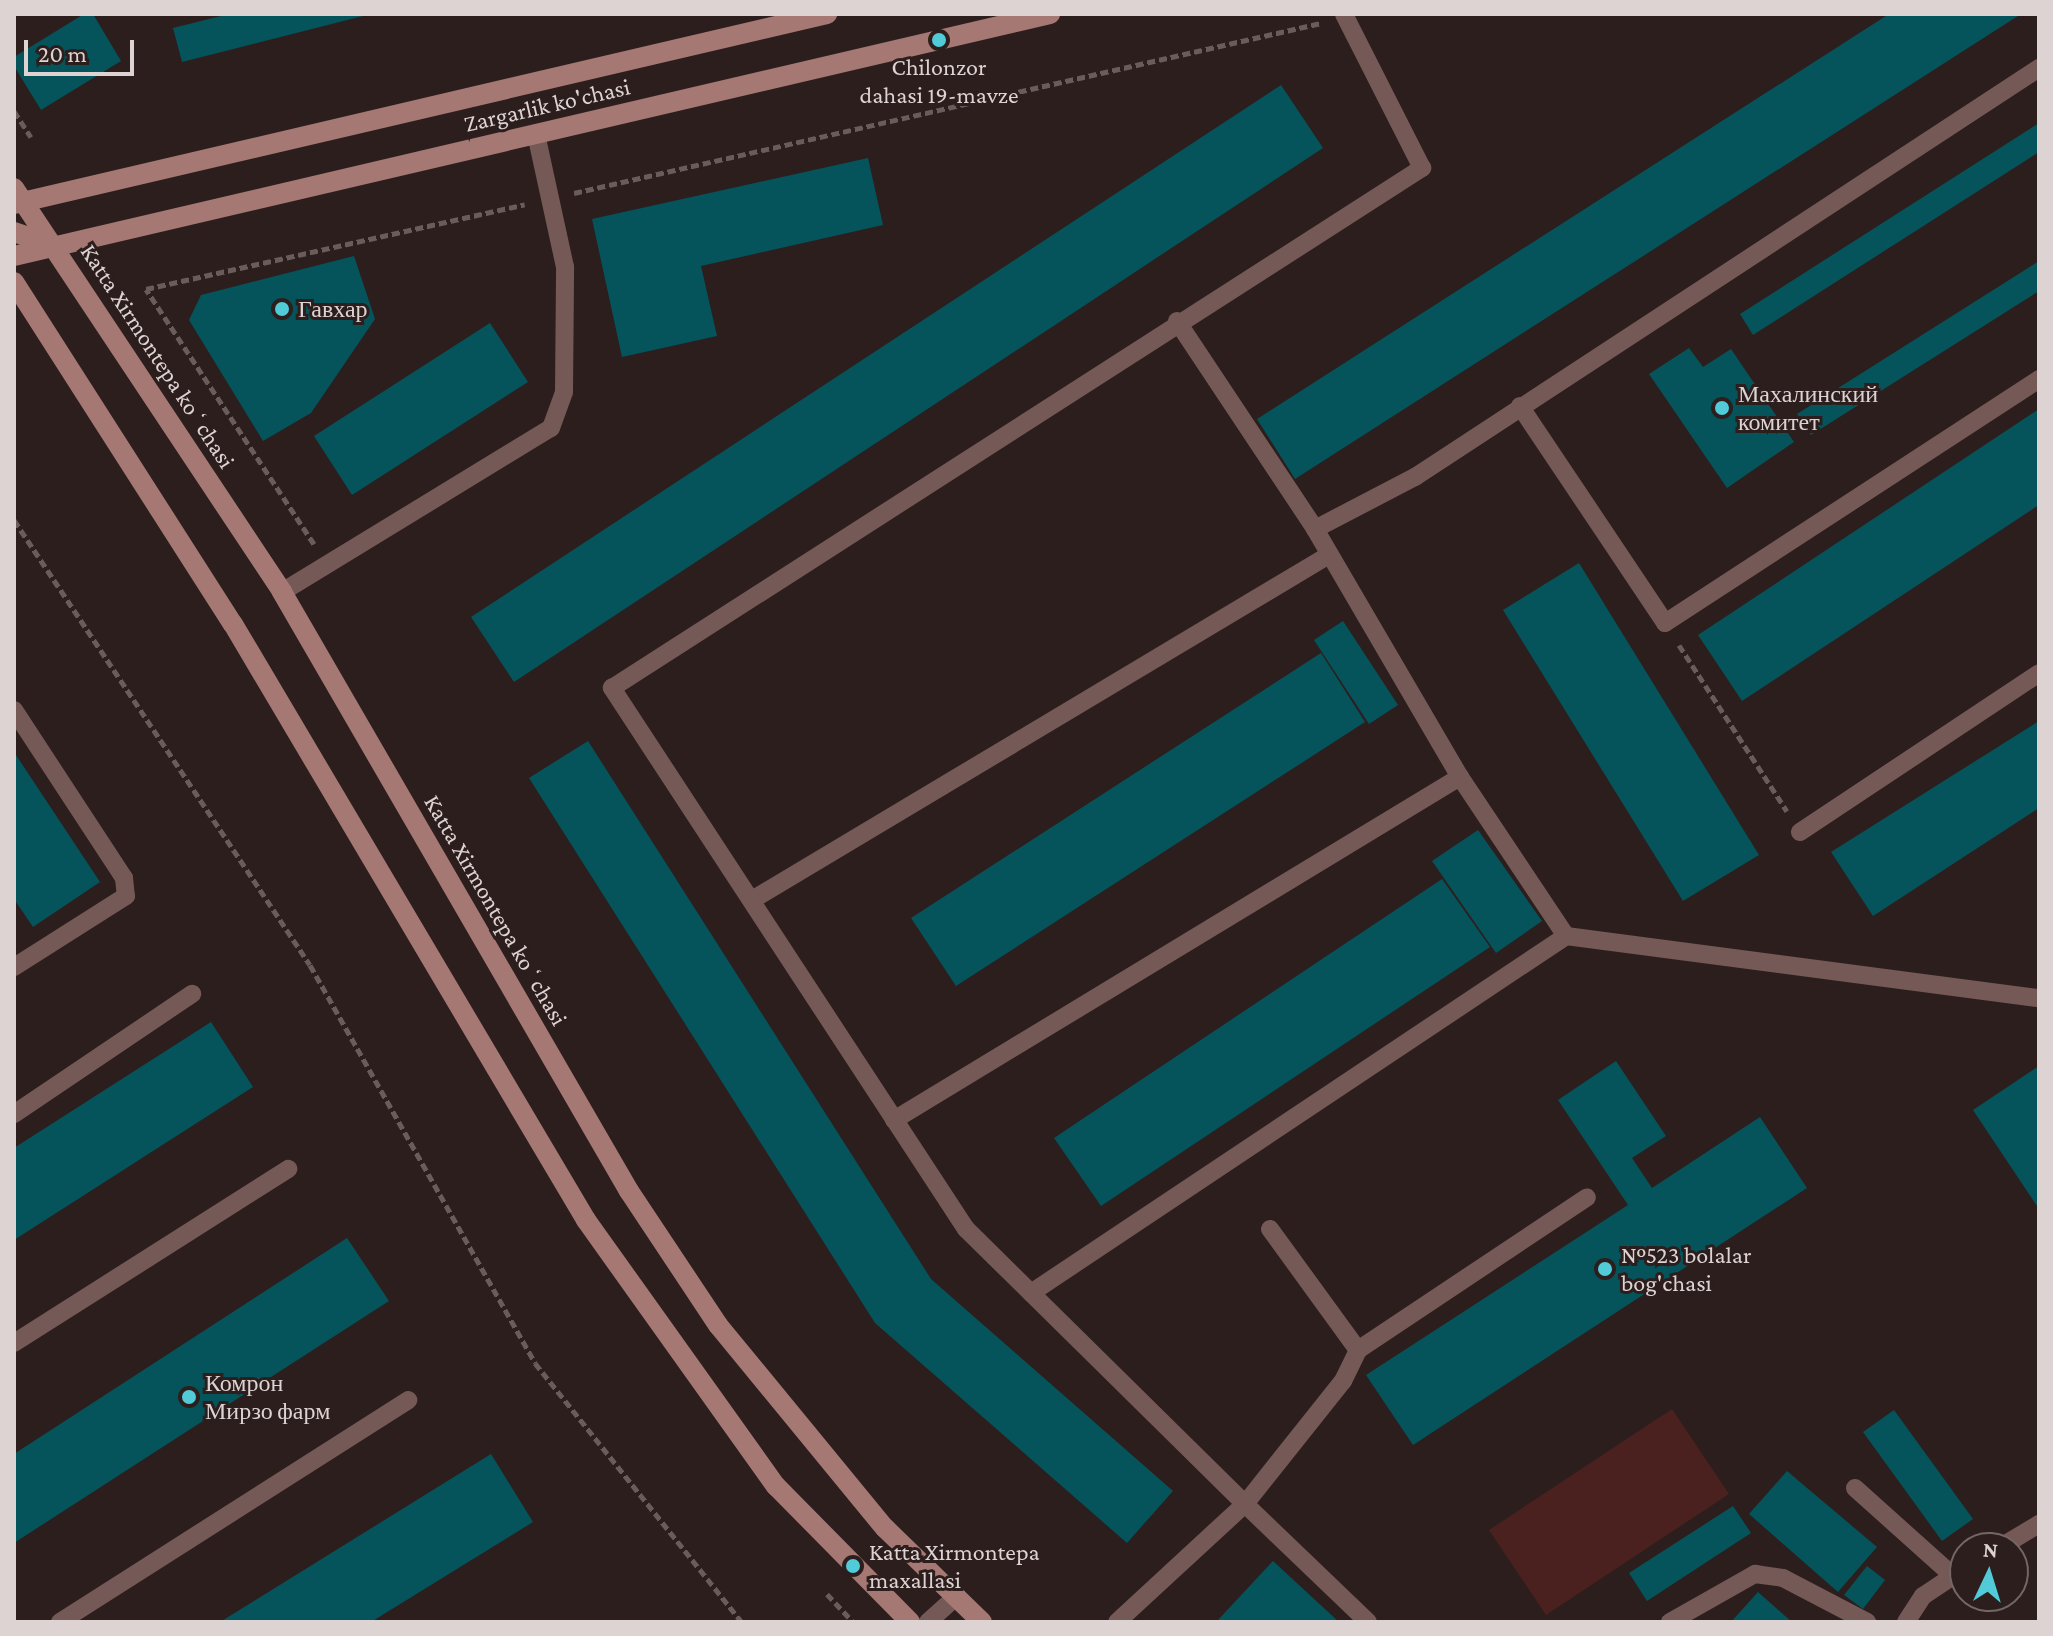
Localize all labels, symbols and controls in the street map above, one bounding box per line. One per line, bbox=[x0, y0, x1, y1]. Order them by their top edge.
scale bar bbox=[28, 24, 138, 74]
marker: Chilonzor dahasi 19-mavze bbox=[930, 31, 948, 49]
text: 20 m bbox=[38, 40, 87, 67]
place label: Chilonzor dahasi 19-mavze bbox=[860, 53, 1018, 109]
street label: Zargarlik ko'chasi bbox=[461, 72, 633, 138]
street label: Katta Xirmontepa koʻchasi bbox=[75, 238, 241, 474]
place label: Гавхар bbox=[298, 295, 368, 323]
marker: Гавхар bbox=[273, 300, 291, 318]
place label: Махалинский комитет bbox=[1738, 380, 1878, 436]
marker: Махалинский комитет bbox=[1713, 399, 1731, 417]
street label: Katta Xirmontepa koʻchasi bbox=[418, 789, 574, 1031]
place label: №523 bolalar bog'chasi bbox=[1621, 1241, 1751, 1297]
marker: №523 bolalar bog'chasi bbox=[1596, 1260, 1614, 1278]
place label: Комрон Мирзо фарм bbox=[205, 1369, 330, 1425]
marker: Комрон Мирзо фарм bbox=[180, 1388, 198, 1406]
north arrow bbox=[1949, 1532, 2029, 1612]
text: N bbox=[1982, 1537, 1999, 1563]
place label: Katta Xirmontepa maxallasi bbox=[869, 1538, 1040, 1594]
marker: Katta Xirmontepa maxallasi bbox=[844, 1557, 862, 1575]

